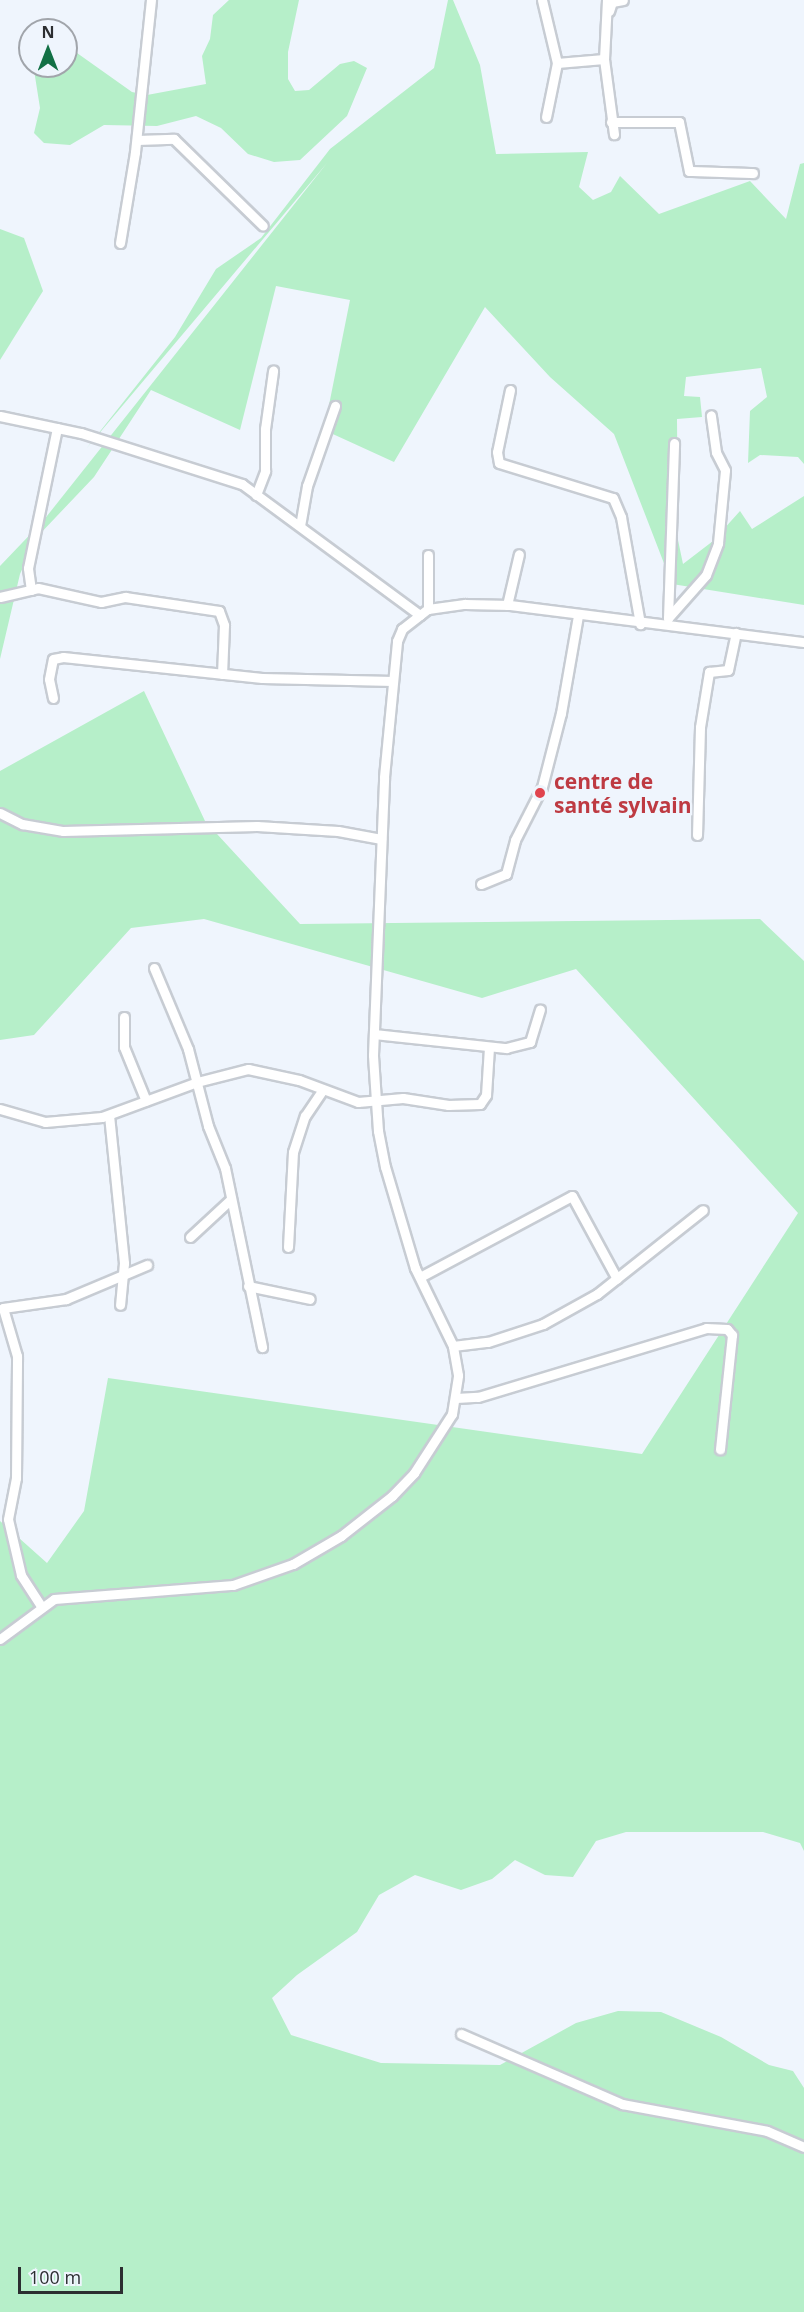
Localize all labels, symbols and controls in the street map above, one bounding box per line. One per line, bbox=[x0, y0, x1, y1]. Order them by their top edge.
north arrow bbox=[18, 18, 78, 78]
text: N bbox=[41, 21, 55, 43]
place label: centre de santé sylvain bbox=[554, 768, 692, 818]
marker: centre de santé sylvain bbox=[531, 784, 549, 802]
scale bar bbox=[21, 2255, 126, 2293]
text: 100 m bbox=[29, 2265, 81, 2289]

